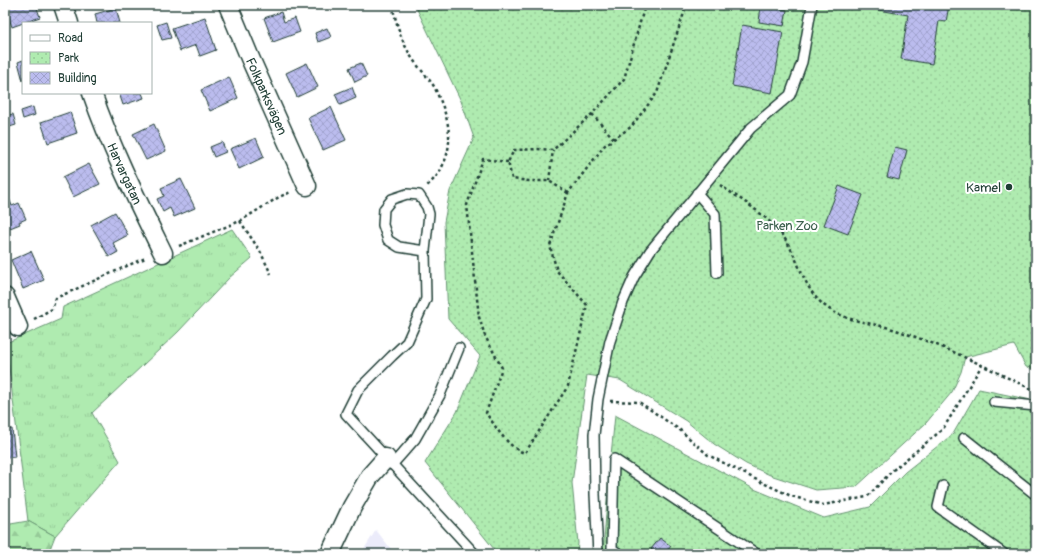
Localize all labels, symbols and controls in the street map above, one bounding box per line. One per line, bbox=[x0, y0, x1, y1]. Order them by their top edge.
legend bbox=[22, 22, 152, 94]
text: Road bbox=[58, 31, 83, 46]
text: Park bbox=[58, 51, 79, 66]
street label: Folkparksvägen bbox=[242, 55, 290, 138]
text: Building bbox=[58, 71, 97, 86]
street label: Harvargatan bbox=[103, 141, 145, 207]
place label: Kamel bbox=[966, 180, 1001, 196]
marker: Kamel bbox=[1004, 182, 1014, 192]
park label: Parken Zoo bbox=[756, 218, 818, 234]

